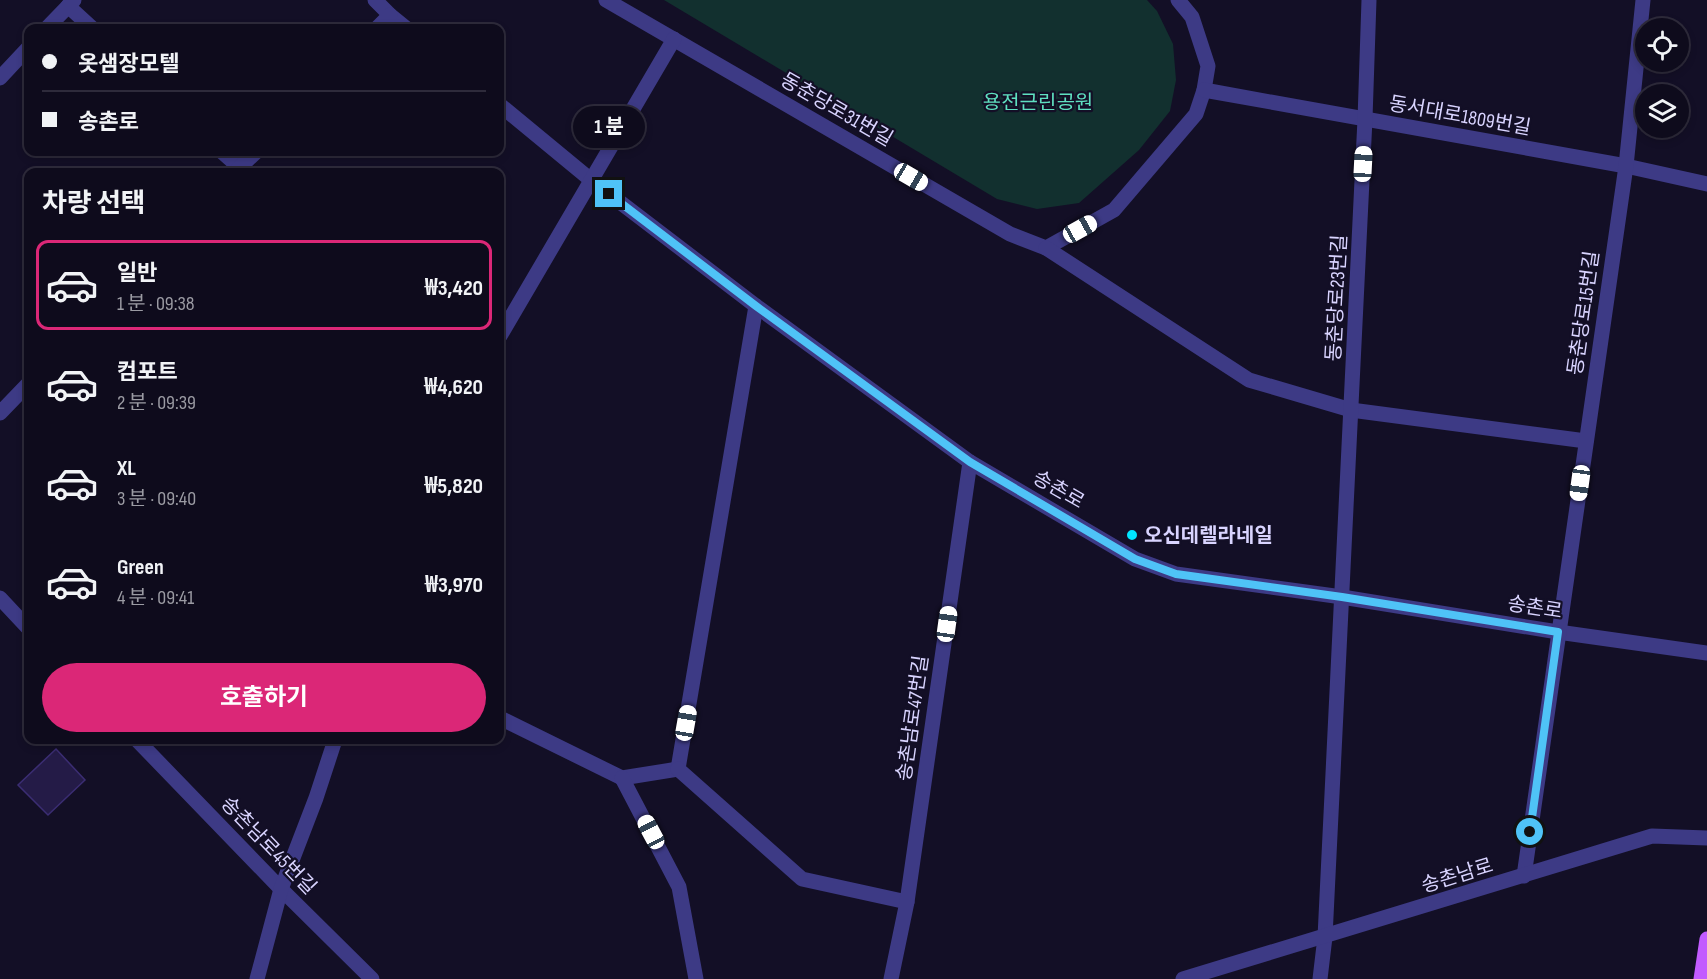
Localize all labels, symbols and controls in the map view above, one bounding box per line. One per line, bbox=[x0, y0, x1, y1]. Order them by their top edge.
map controls bbox=[1635, 18, 1689, 138]
button: locate bbox=[1635, 18, 1689, 72]
text: 옷샘장모텔 bbox=[78, 51, 179, 78]
street label: 동춘당로31번길 bbox=[776, 68, 897, 152]
button: layers bbox=[1635, 84, 1689, 138]
park label: 용전근린공원 bbox=[983, 91, 1093, 115]
street label: 동서대로1809번길 bbox=[1387, 92, 1533, 140]
callout: 1 분 bbox=[573, 107, 645, 149]
text: 송촌로 bbox=[78, 109, 139, 136]
text: 1 분 bbox=[594, 115, 624, 139]
car bbox=[1353, 146, 1373, 182]
car bbox=[891, 160, 931, 194]
route end bbox=[595, 180, 622, 207]
text: 차량 선택 bbox=[42, 188, 146, 220]
car bbox=[1060, 212, 1100, 246]
street label: 동춘당로23번길 bbox=[1322, 234, 1352, 362]
street label: 동춘당로15번길 bbox=[1563, 249, 1605, 377]
icon: car bbox=[45, 258, 99, 312]
text: 일반 bbox=[117, 260, 157, 287]
text: ₩3,420 bbox=[425, 275, 483, 302]
text: 1 분 · 09:38 bbox=[117, 292, 195, 316]
icon: car bbox=[45, 357, 99, 411]
text: 컴포트 bbox=[117, 359, 178, 386]
text: ₩4,620 bbox=[424, 374, 483, 401]
text: 2 분 · 09:39 bbox=[117, 391, 196, 415]
text: XL bbox=[117, 455, 136, 482]
icon: car bbox=[45, 456, 99, 510]
car bbox=[1569, 464, 1591, 502]
street label: 송촌로 bbox=[1029, 466, 1088, 514]
text: ₩5,820 bbox=[424, 473, 483, 500]
text: 3 분 · 09:40 bbox=[117, 487, 196, 511]
place label: 오신데렐라네일 bbox=[1144, 524, 1273, 548]
marker: 오신데렐라네일 bbox=[1125, 528, 1139, 542]
text: Green bbox=[117, 554, 164, 581]
icon: car bbox=[45, 555, 99, 609]
text: ₩3,970 bbox=[425, 572, 483, 599]
text: 4 분 · 09:41 bbox=[117, 586, 194, 610]
street label: 송촌로 bbox=[1506, 592, 1564, 624]
car bbox=[936, 605, 958, 643]
street label: 송촌남로47번길 bbox=[892, 654, 934, 783]
button: 호출하기 bbox=[42, 663, 486, 732]
car bbox=[674, 704, 698, 742]
street label: 송촌남로45번길 bbox=[216, 792, 321, 900]
car bbox=[635, 812, 667, 852]
route start bbox=[1516, 818, 1543, 845]
street label: 송촌남로 bbox=[1419, 854, 1496, 898]

